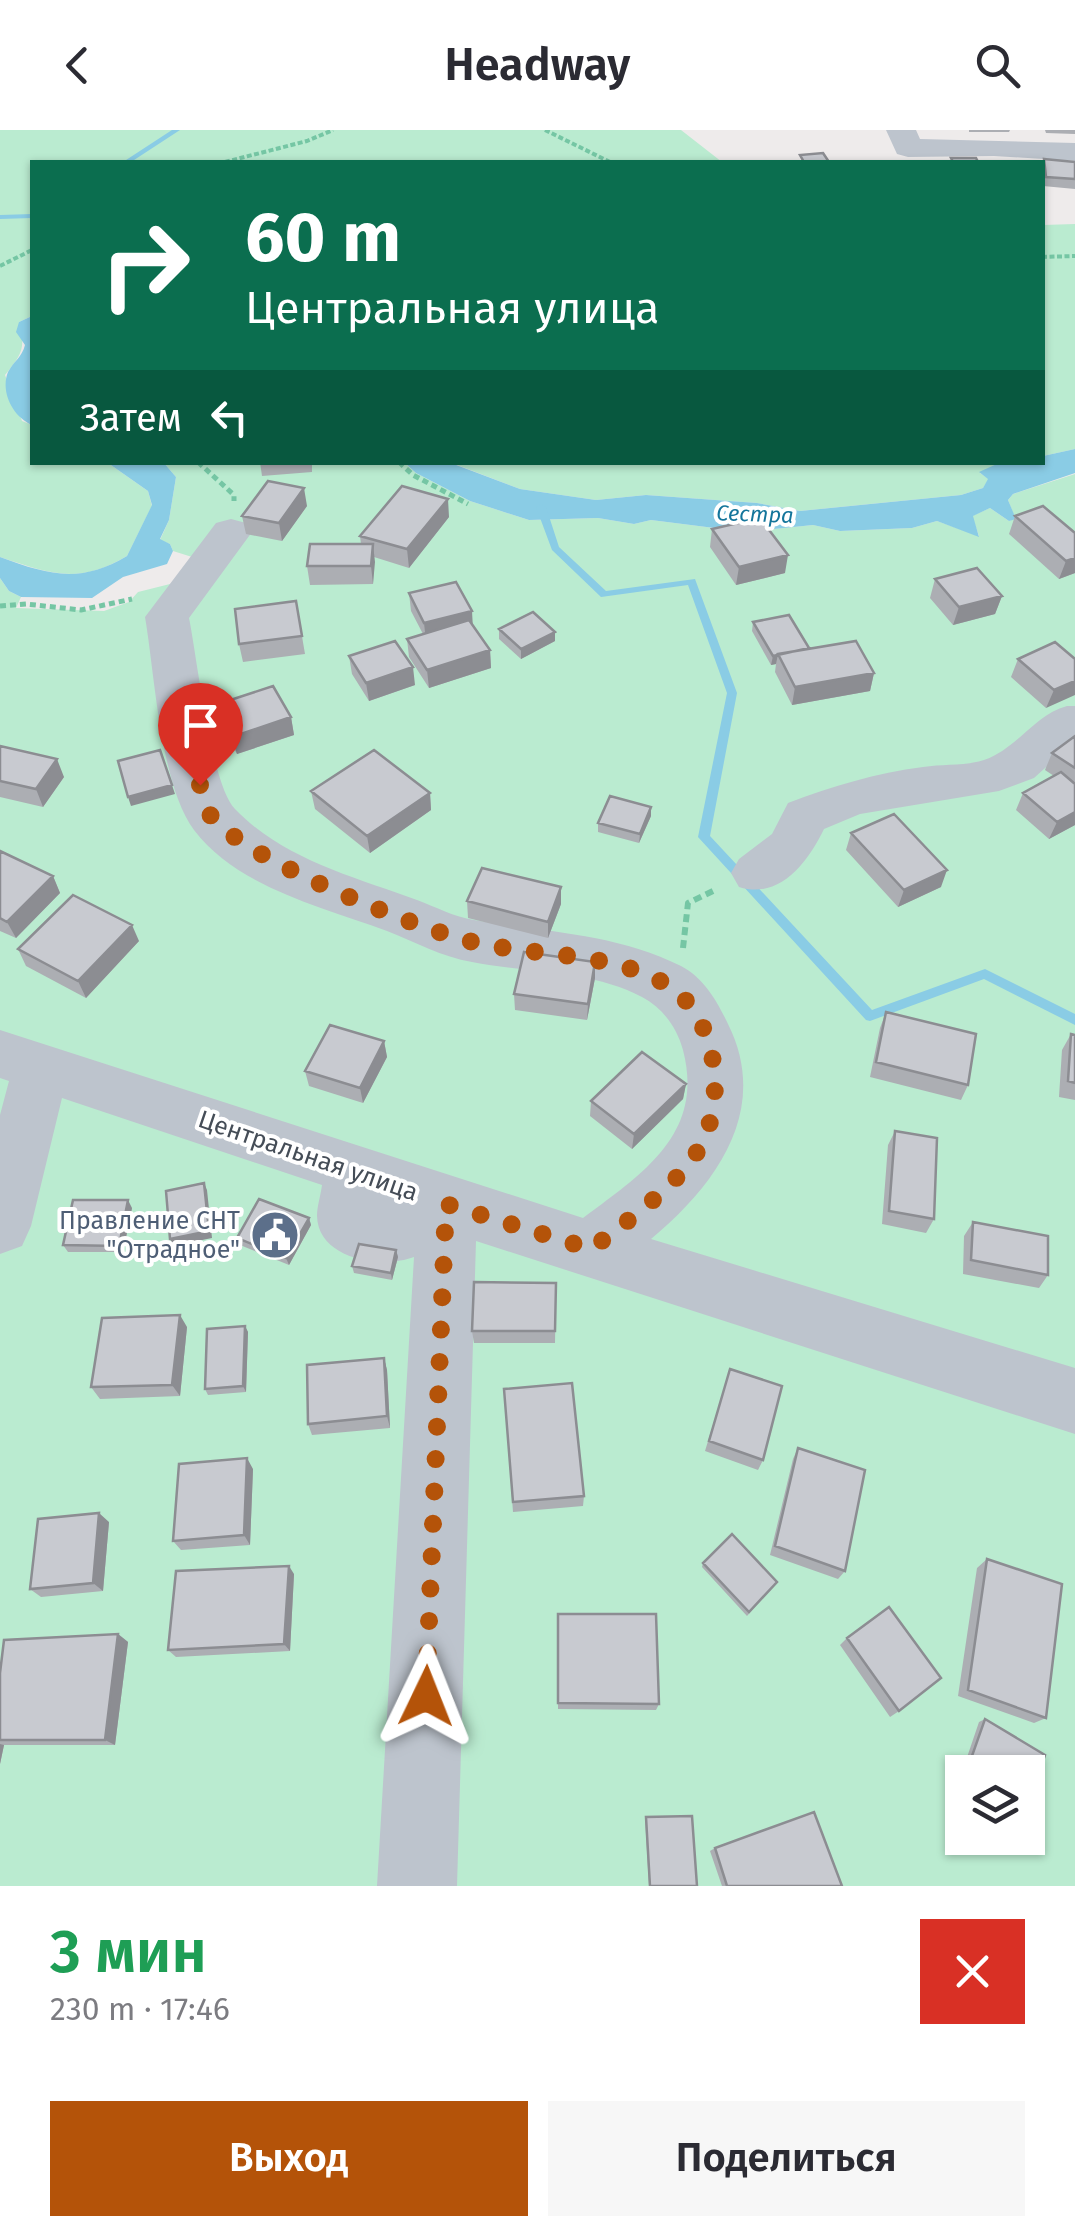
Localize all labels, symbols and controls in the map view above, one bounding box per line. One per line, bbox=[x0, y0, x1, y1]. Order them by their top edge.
icon: back bbox=[50, 38, 105, 93]
text: Headway bbox=[445, 38, 630, 92]
icon: search bbox=[970, 38, 1025, 93]
text: 60 m bbox=[245, 196, 401, 280]
icon: right bbox=[80, 200, 210, 330]
text: Центральная улица bbox=[245, 281, 660, 335]
icon: left bbox=[202, 390, 257, 445]
text: Затем bbox=[80, 395, 182, 441]
water label: Сестра bbox=[716, 499, 794, 529]
pin bbox=[158, 683, 243, 786]
icon: arrive bbox=[173, 698, 228, 753]
street label: Центральная улица bbox=[194, 1104, 422, 1208]
place label: Правление СНТ "Отрадное" bbox=[59, 1206, 240, 1265]
public building icon: Правление СНТ "Отрадное" bbox=[249, 1209, 301, 1261]
position arrow bbox=[374, 1644, 478, 1748]
map controls bbox=[945, 1755, 1045, 1855]
button: layers bbox=[945, 1755, 1045, 1855]
text: 3 мин bbox=[50, 1916, 207, 1988]
button: close bbox=[920, 1919, 1025, 2024]
text: 230 m · 17:46 bbox=[50, 1990, 230, 2028]
button: Выход bbox=[50, 2101, 528, 2216]
button: Поделиться bbox=[548, 2101, 1025, 2216]

